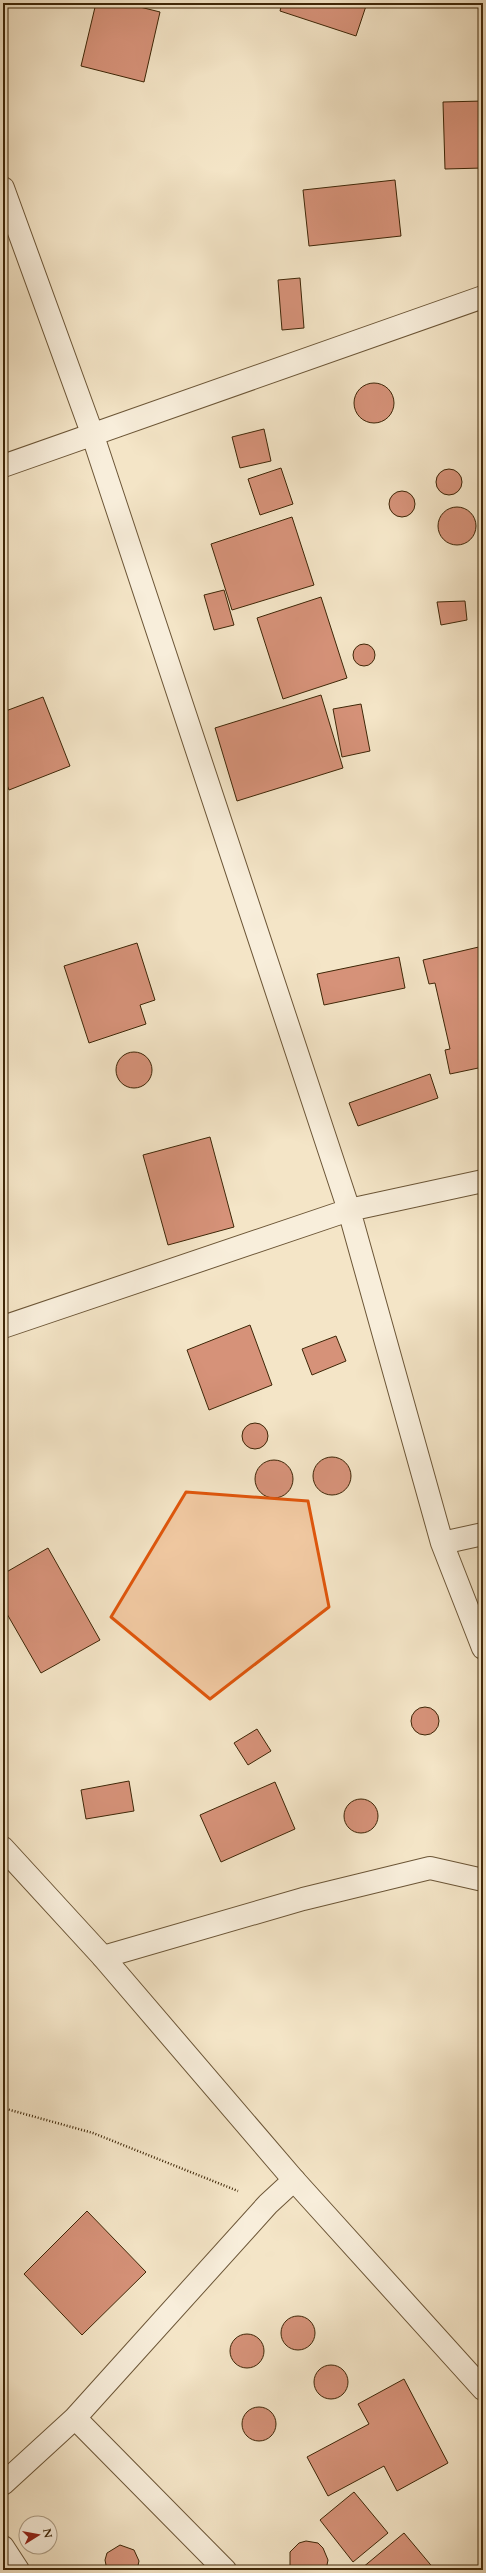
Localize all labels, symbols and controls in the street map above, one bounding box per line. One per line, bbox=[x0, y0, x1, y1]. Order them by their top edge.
north arrow bbox=[18, 2515, 58, 2555]
text: N bbox=[39, 2527, 56, 2540]

